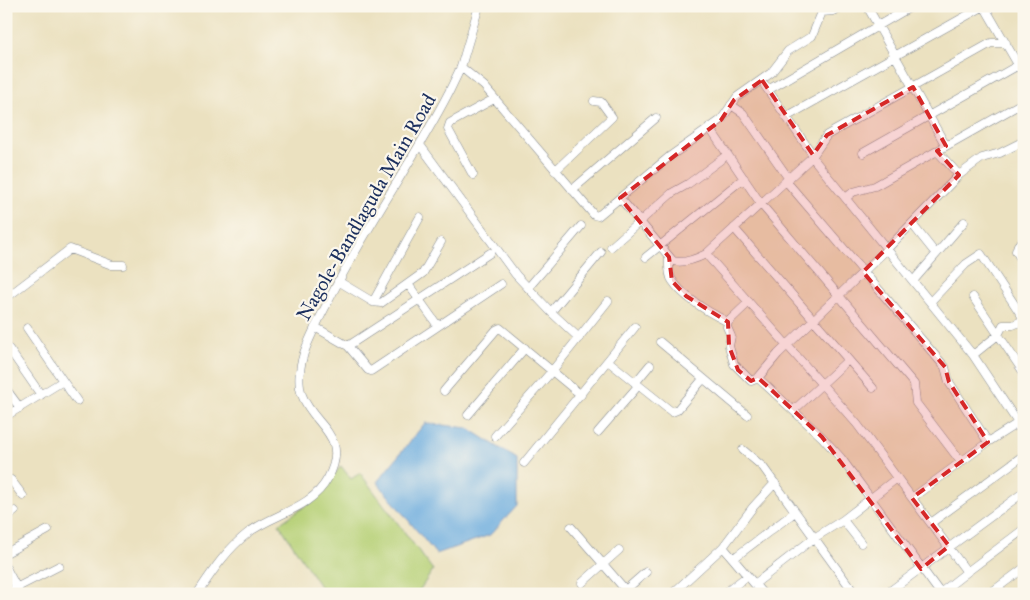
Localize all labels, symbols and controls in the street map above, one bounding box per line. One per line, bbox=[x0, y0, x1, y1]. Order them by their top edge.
street label: Nagole-Bandlaguda Main Road bbox=[291, 89, 442, 325]

